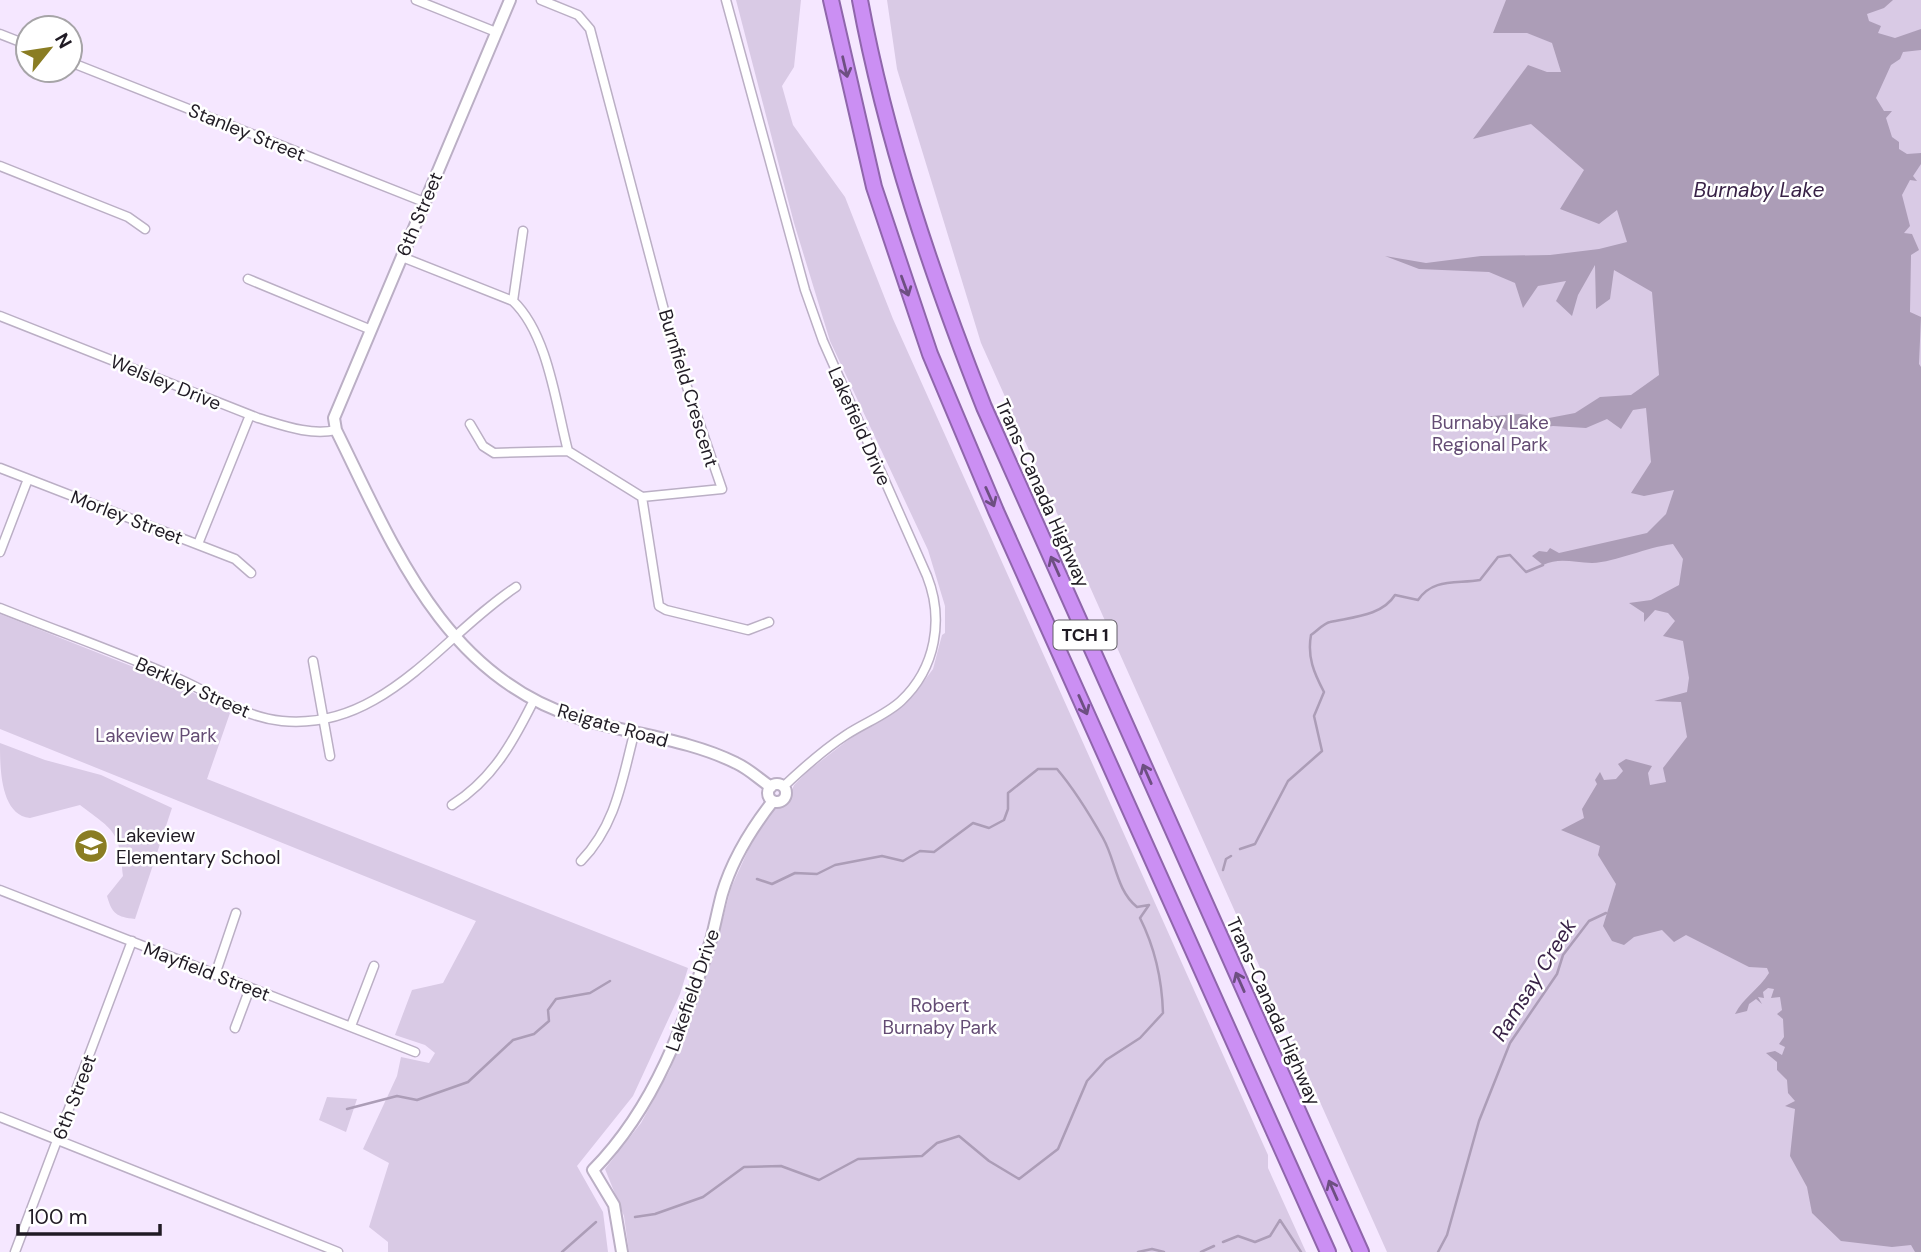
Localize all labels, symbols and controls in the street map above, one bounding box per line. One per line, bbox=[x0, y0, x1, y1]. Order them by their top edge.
north arrow bbox=[14, 14, 84, 84]
text: N bbox=[49, 28, 78, 53]
one-way arrow bbox=[838, 55, 852, 78]
street label: Stanley Street bbox=[185, 98, 309, 167]
street label: 6th Street bbox=[391, 168, 448, 260]
water label: Burnaby Lake bbox=[1694, 176, 1825, 204]
one-way arrow bbox=[900, 274, 913, 296]
street label: Burnfield Crescent bbox=[653, 306, 724, 470]
street label: Welsley Drive bbox=[107, 349, 225, 416]
street label: Lakefield Drive bbox=[822, 363, 897, 490]
street label: Trans-Canada Highway bbox=[990, 395, 1096, 592]
park label: Burnaby Lake Regional Park bbox=[1431, 410, 1549, 457]
street label: Morley Street bbox=[67, 485, 187, 550]
one-way arrow bbox=[984, 486, 997, 507]
one-way arrow bbox=[1048, 556, 1061, 578]
road number: TCH 1 bbox=[1054, 620, 1116, 650]
street label: Berkley Street bbox=[132, 651, 254, 724]
one-way arrow bbox=[1077, 693, 1090, 715]
street label: Reigate Road bbox=[555, 698, 671, 753]
park label: Lakeview Park bbox=[95, 723, 217, 748]
one-way arrow bbox=[1140, 764, 1153, 785]
place label: Lakeview Elementary School bbox=[116, 823, 280, 870]
school or university icon: Lakeview Elementary School bbox=[72, 827, 110, 865]
street label: Trans-Canada Highway bbox=[1221, 913, 1327, 1110]
water label: Ramsay Creek bbox=[1485, 913, 1583, 1046]
street label: Lakefield Drive bbox=[660, 926, 725, 1055]
street label: Mayfield Street bbox=[140, 936, 273, 1007]
one-way arrow bbox=[1233, 972, 1246, 993]
park label: Robert Burnaby Park bbox=[883, 993, 998, 1040]
street label: 6th Street bbox=[47, 1051, 102, 1143]
one-way arrow bbox=[1326, 1179, 1339, 1201]
scale bar bbox=[18, 1192, 159, 1236]
text: 100 m bbox=[28, 1203, 88, 1231]

